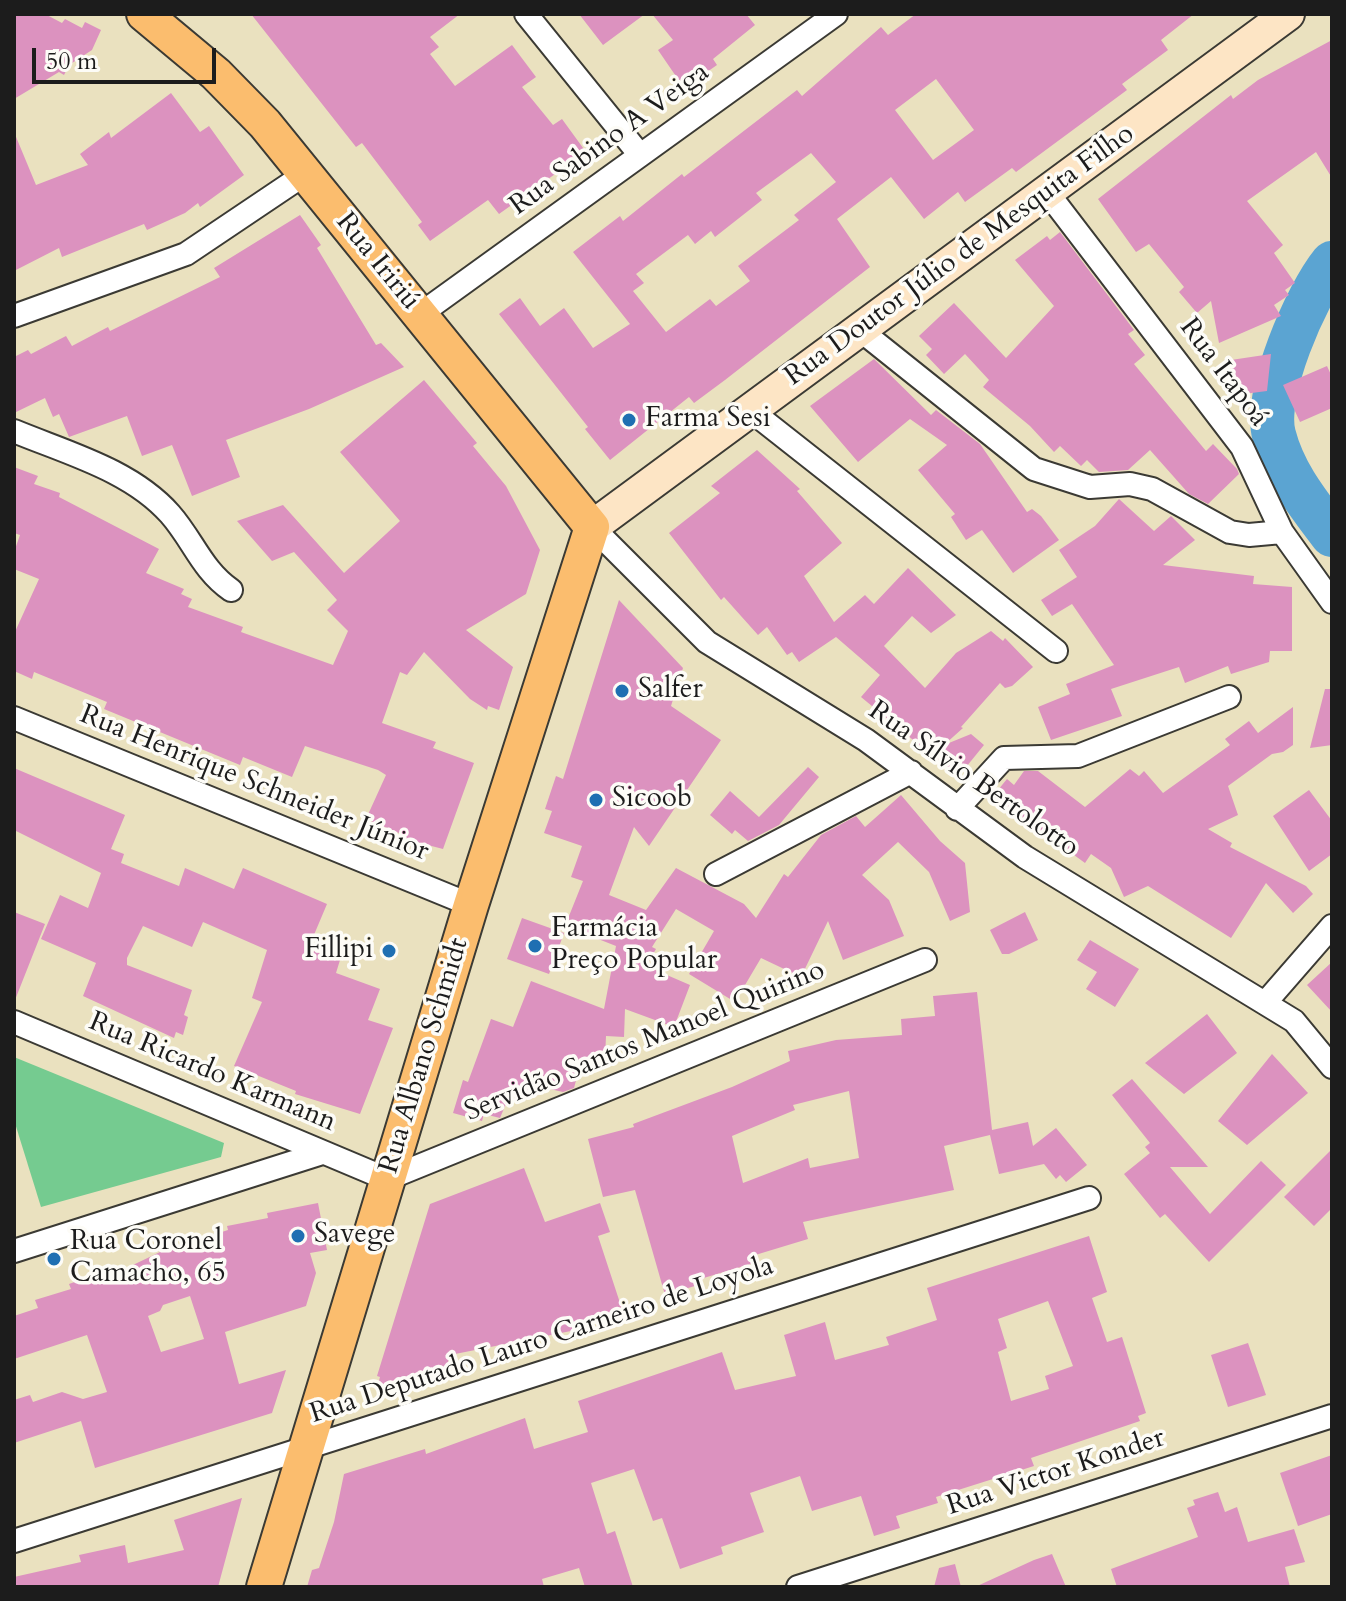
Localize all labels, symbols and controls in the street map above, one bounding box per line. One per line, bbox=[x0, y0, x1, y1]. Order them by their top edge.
scale bar bbox=[36, 32, 220, 82]
text: 50 m bbox=[46, 45, 97, 78]
street label: Rua Sabino A Veiga bbox=[504, 56, 716, 224]
street label: Rua Doutor Júlio de Mesquita Filho bbox=[779, 118, 1141, 394]
street label: Rua Iririú bbox=[328, 207, 426, 317]
street label: Rua Itapoá bbox=[1171, 312, 1275, 434]
place label: Farma Sesi bbox=[645, 403, 771, 437]
marker: Farma Sesi bbox=[620, 411, 638, 429]
place label: Salfer bbox=[638, 674, 703, 708]
marker: Salfer bbox=[613, 682, 631, 700]
street label: Rua Sílvio Bertolotto bbox=[861, 695, 1085, 865]
street label: Rua Henrique Schneider Júnior bbox=[75, 699, 433, 869]
place label: Sicoob bbox=[612, 783, 692, 817]
marker: Sicoob bbox=[587, 791, 605, 809]
place label: Farmácia Preço Popular bbox=[551, 913, 717, 979]
place label: Fillipi bbox=[304, 934, 373, 968]
street label: Rua Albano Schmidt bbox=[373, 934, 477, 1178]
marker: Farmácia Preço Popular bbox=[526, 937, 544, 955]
marker: Fillipi bbox=[380, 942, 398, 960]
street label: Servidão Santos Manoel Quirino bbox=[460, 954, 830, 1130]
street label: Rua Ricardo Karmann bbox=[83, 1006, 341, 1140]
place label: Savege bbox=[314, 1219, 395, 1253]
place label: Rua Coronel Camacho, 65 bbox=[70, 1226, 226, 1292]
marker: Savege bbox=[289, 1227, 307, 1245]
marker: Rua Coronel Camacho, 65 bbox=[45, 1250, 63, 1268]
street label: Rua Deputado Lauro Carneiro de Loyola bbox=[306, 1250, 778, 1432]
street label: Rua Victor Konder bbox=[943, 1422, 1169, 1524]

